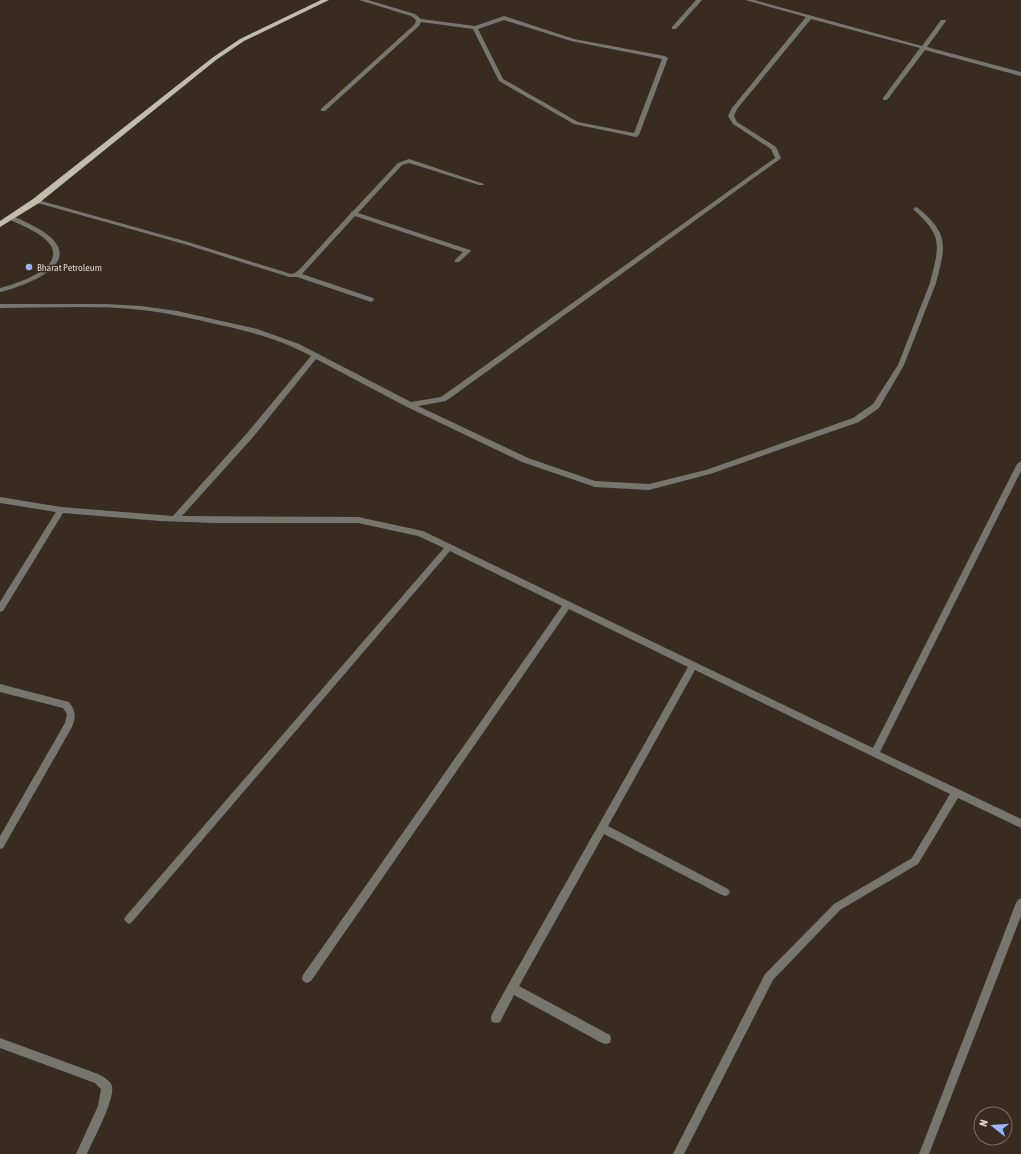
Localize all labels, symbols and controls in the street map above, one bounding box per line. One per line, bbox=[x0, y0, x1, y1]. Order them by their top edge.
marker: Bharat Petroleum bbox=[24, 262, 34, 272]
place label: Bharat Petroleum bbox=[37, 262, 102, 273]
north arrow bbox=[973, 1106, 1013, 1146]
text: N bbox=[977, 1118, 990, 1128]

